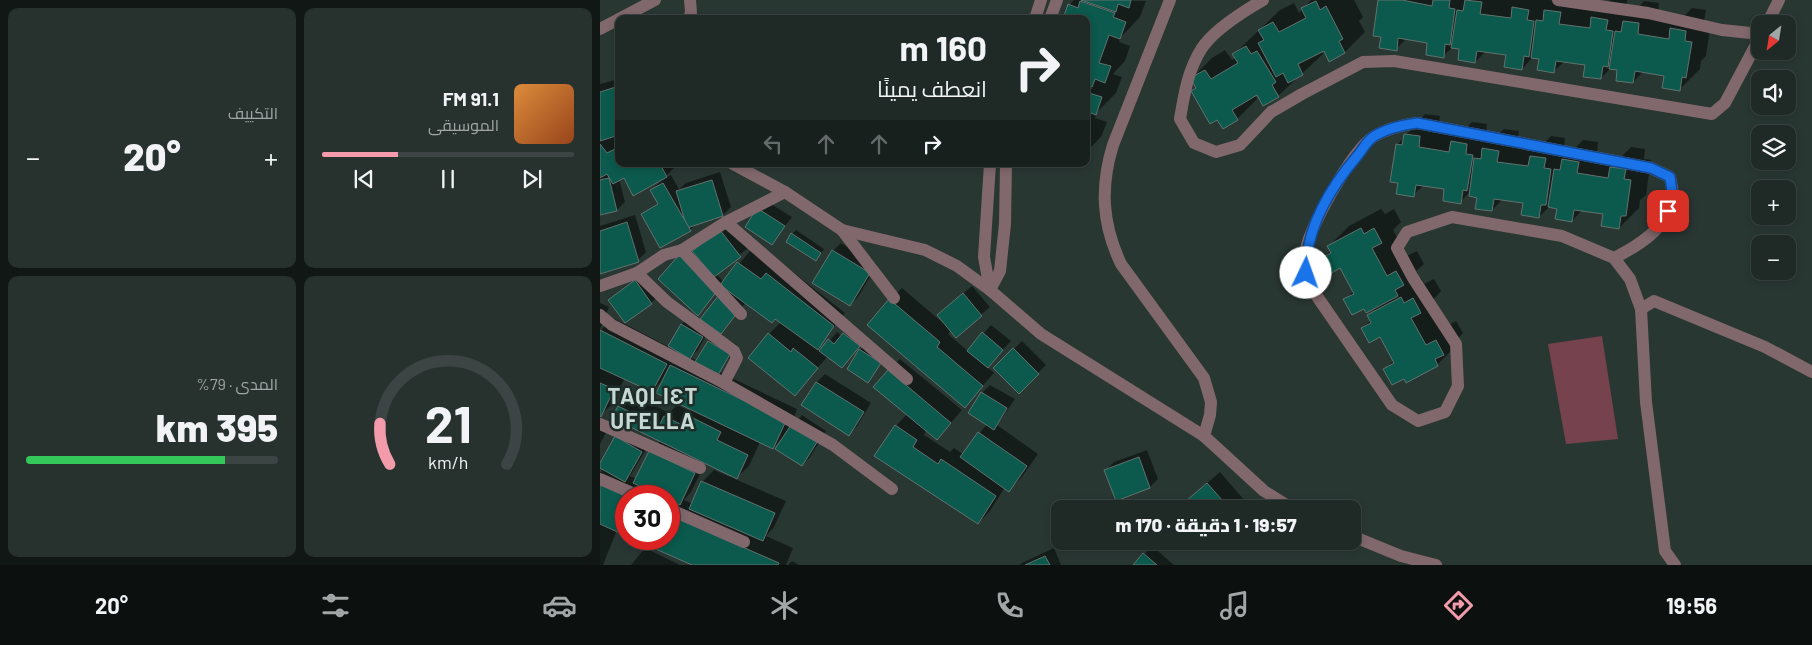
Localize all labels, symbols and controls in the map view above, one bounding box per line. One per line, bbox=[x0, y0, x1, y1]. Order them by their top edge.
north arrow bbox=[1751, 15, 1796, 60]
map controls bbox=[1751, 15, 1796, 280]
text: 160 m bbox=[900, 26, 987, 68]
icon: right bbox=[1005, 35, 1070, 100]
button: sound bbox=[1751, 70, 1796, 115]
text: انعطف يمينًا bbox=[877, 75, 987, 101]
text: 91.1 FM bbox=[443, 87, 499, 110]
text: التكييف bbox=[228, 103, 278, 122]
text: الموسيقى bbox=[428, 115, 499, 134]
button: layers bbox=[1751, 125, 1796, 170]
icon: left bbox=[759, 130, 787, 158]
icon: ahead bbox=[812, 130, 840, 158]
icon: ahead bbox=[865, 130, 893, 158]
icon: right bbox=[918, 130, 946, 158]
text: 20° bbox=[123, 133, 181, 179]
text: − bbox=[26, 140, 40, 174]
text: + bbox=[264, 140, 278, 174]
icon: previous bbox=[350, 165, 378, 193]
icon: pause bbox=[434, 165, 462, 193]
icon: next bbox=[518, 165, 546, 193]
button: + bbox=[1751, 180, 1796, 225]
pin bbox=[1647, 190, 1689, 232]
icon: arrive bbox=[1654, 197, 1682, 225]
button: − bbox=[1751, 235, 1796, 280]
position arrow bbox=[1279, 246, 1331, 298]
text: المدى · 79% bbox=[196, 374, 278, 393]
district label: TAQLIƐT UFELLA bbox=[608, 382, 698, 433]
text: 21 bbox=[424, 391, 472, 453]
text: 395 km bbox=[156, 404, 278, 450]
text: km/h bbox=[428, 451, 468, 473]
speed limit sign: 30 bbox=[615, 485, 680, 550]
text: 19:57 · 1 دقيقة · 170 m bbox=[1115, 513, 1297, 536]
icon: filters bbox=[318, 588, 353, 623]
icon: car bbox=[542, 588, 577, 623]
icon: climate bbox=[767, 588, 802, 623]
icon: phone bbox=[992, 588, 1027, 623]
icon: music bbox=[1217, 588, 1252, 623]
icon: directions bbox=[1441, 588, 1476, 623]
text: 20° bbox=[95, 592, 128, 618]
text: 19:56 bbox=[1666, 592, 1717, 618]

